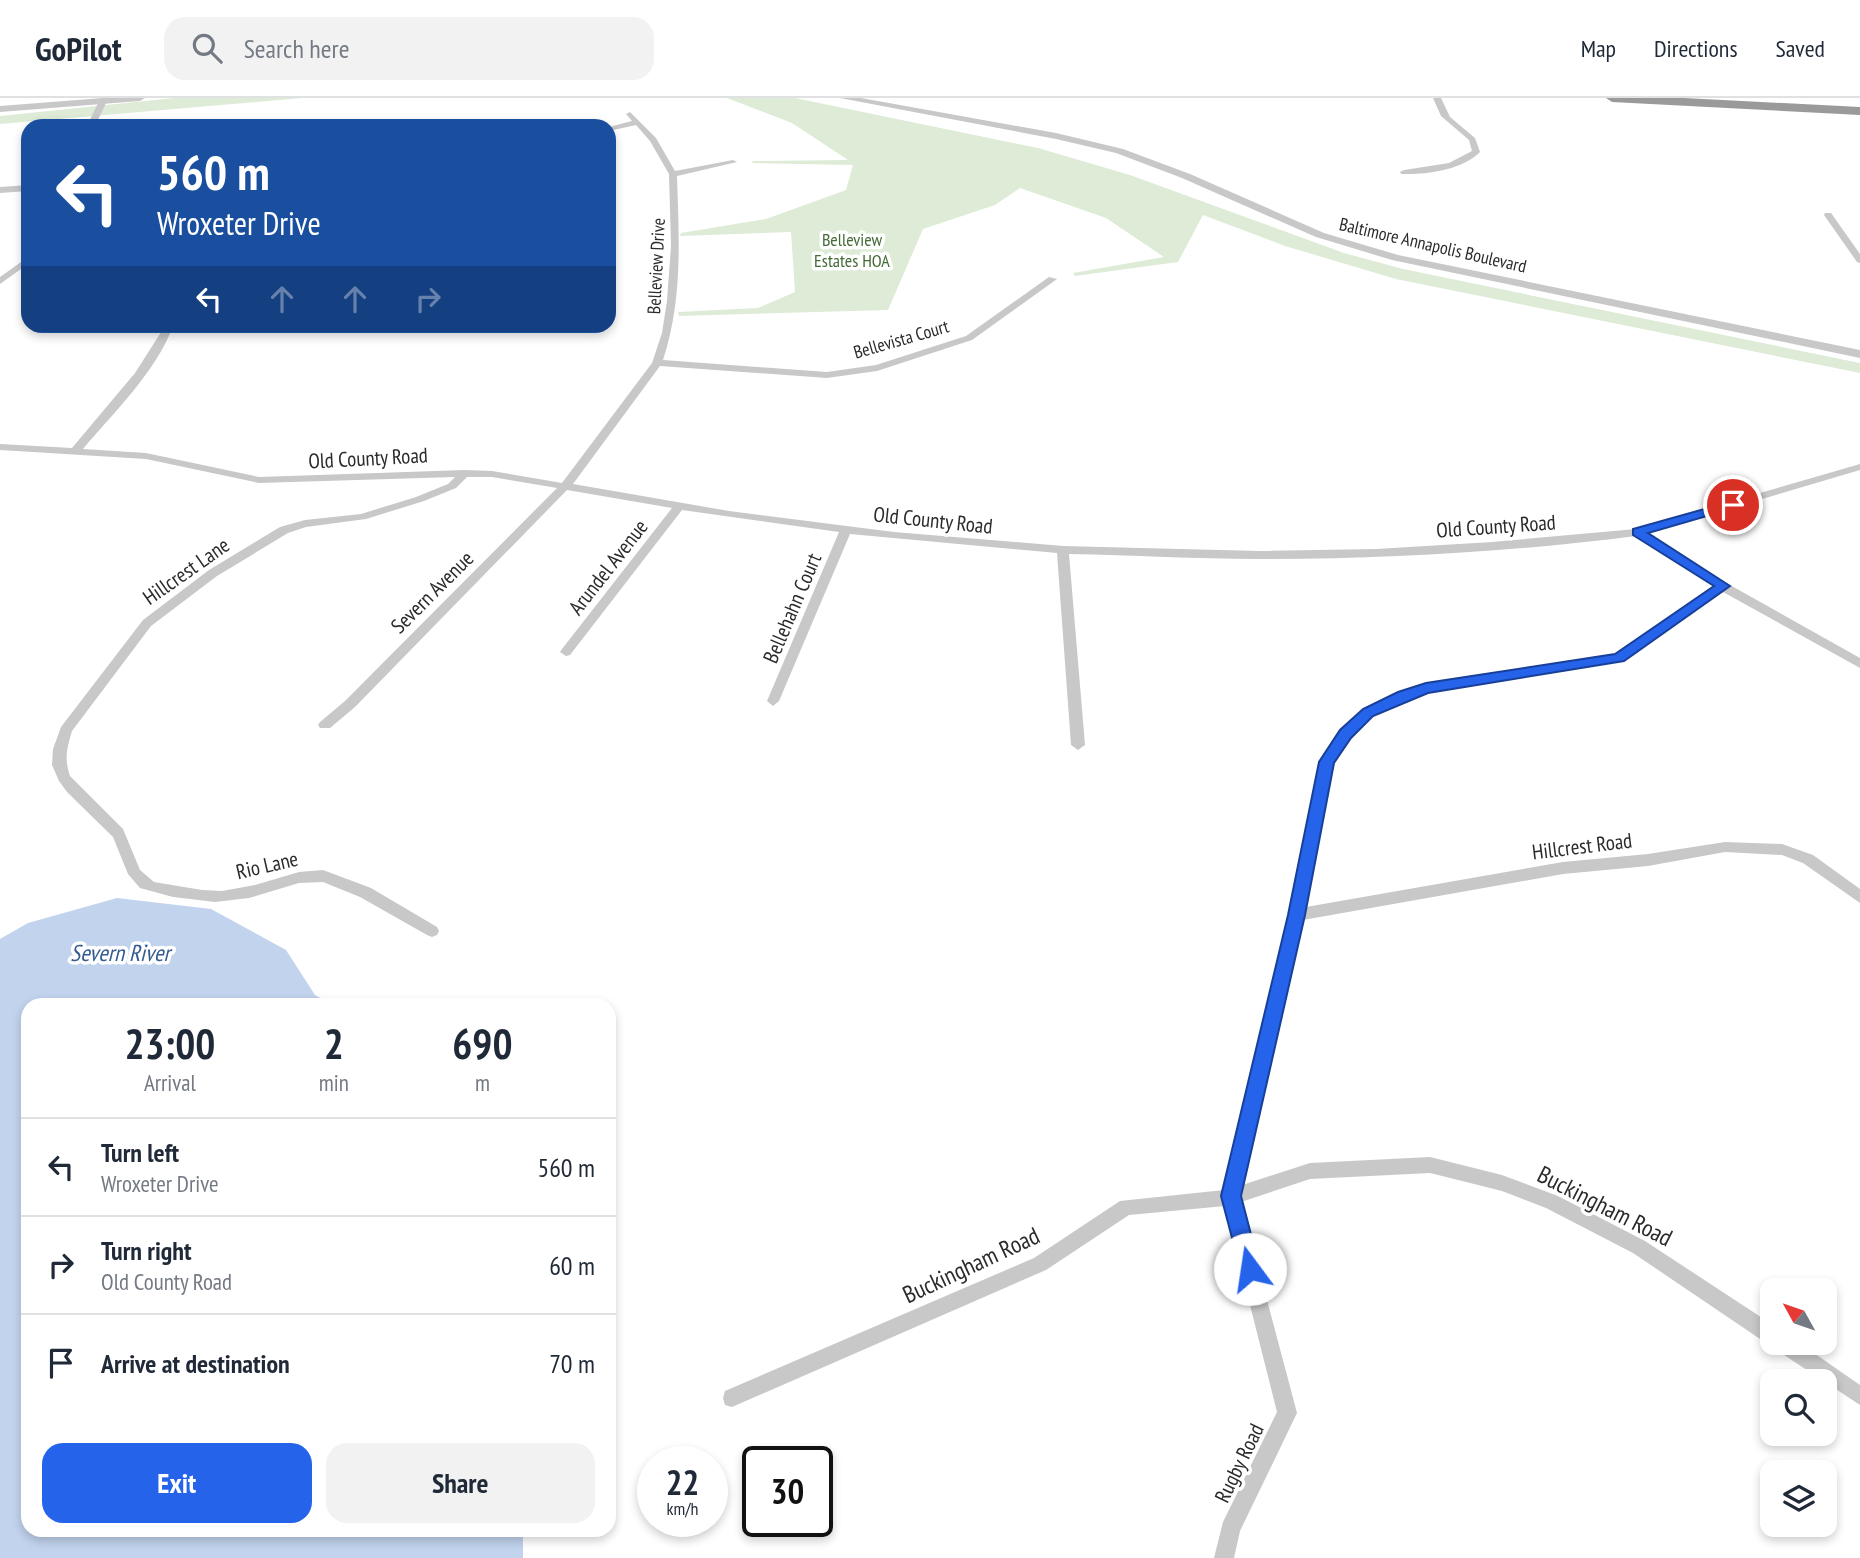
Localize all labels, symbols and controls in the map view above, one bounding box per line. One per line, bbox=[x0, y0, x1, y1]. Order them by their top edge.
search box bbox=[164, 17, 654, 80]
text: GoPilot bbox=[35, 27, 122, 70]
icon: search bbox=[188, 29, 226, 67]
text: Search here bbox=[244, 32, 349, 65]
text: Map bbox=[1581, 33, 1616, 64]
text: Directions bbox=[1654, 33, 1738, 64]
text: Saved bbox=[1776, 33, 1825, 64]
text: 560 m bbox=[157, 140, 270, 204]
icon: left bbox=[42, 147, 133, 238]
text: Wroxeter Drive bbox=[157, 202, 321, 244]
street label: Baltimore Annapolis Boulevard bbox=[1337, 212, 1529, 278]
street label: Belleview Drive bbox=[642, 217, 670, 315]
park label: Belleview Estates HOA bbox=[814, 228, 890, 272]
icon: left bbox=[190, 280, 228, 318]
icon: ahead bbox=[263, 280, 301, 318]
icon: ahead bbox=[336, 280, 374, 318]
icon: right bbox=[409, 280, 447, 318]
street label: Bellevista Court bbox=[851, 314, 951, 364]
street label: Old County Road bbox=[308, 441, 428, 475]
pin bbox=[1703, 475, 1763, 535]
icon: arrive bbox=[1714, 486, 1752, 524]
street label: Old County Road bbox=[872, 500, 994, 540]
street label: Old County Road bbox=[1435, 508, 1557, 544]
street label: Arundel Avenue bbox=[562, 514, 654, 620]
street label: Hillcrest Lane bbox=[137, 531, 235, 611]
street label: Severn Avenue bbox=[385, 545, 479, 639]
street label: Bellehahn Court bbox=[757, 549, 827, 667]
street label: Hillcrest Road bbox=[1530, 826, 1634, 866]
street label: Rio Lane bbox=[233, 845, 301, 885]
water label: Severn River bbox=[70, 938, 173, 967]
text: 23:00 bbox=[124, 1016, 215, 1071]
text: 2 bbox=[324, 1016, 344, 1071]
text: 690 bbox=[452, 1016, 513, 1071]
text: Arrival bbox=[144, 1068, 196, 1097]
text: min bbox=[319, 1068, 349, 1097]
text: m bbox=[475, 1068, 490, 1097]
text: Turn left bbox=[101, 1136, 179, 1169]
icon: left bbox=[42, 1148, 80, 1186]
text: 560 m bbox=[537, 1151, 595, 1184]
street label: Buckingham Road bbox=[1532, 1159, 1678, 1253]
text: Wroxeter Drive bbox=[101, 1169, 219, 1198]
street label: Buckingham Road bbox=[898, 1220, 1044, 1310]
position arrow bbox=[1213, 1232, 1287, 1306]
text: Turn right bbox=[101, 1234, 192, 1267]
icon: right bbox=[42, 1246, 80, 1284]
text: 60 m bbox=[549, 1249, 595, 1282]
text: Old County Road bbox=[101, 1267, 232, 1296]
north arrow bbox=[1760, 1278, 1838, 1354]
map controls bbox=[1760, 1278, 1837, 1537]
icon: arrive bbox=[42, 1344, 80, 1382]
text: Arrive at destination bbox=[101, 1347, 290, 1380]
text: 70 m bbox=[549, 1347, 595, 1380]
button: search bbox=[1760, 1369, 1837, 1446]
street label: Rugby Road bbox=[1208, 1419, 1270, 1507]
button: Exit bbox=[42, 1443, 312, 1523]
button: Share bbox=[326, 1443, 595, 1523]
speed limit sign: 30 bbox=[742, 1446, 833, 1537]
text: 22 bbox=[666, 1459, 699, 1505]
button: layers bbox=[1760, 1460, 1837, 1537]
text: km/h bbox=[667, 1497, 698, 1520]

